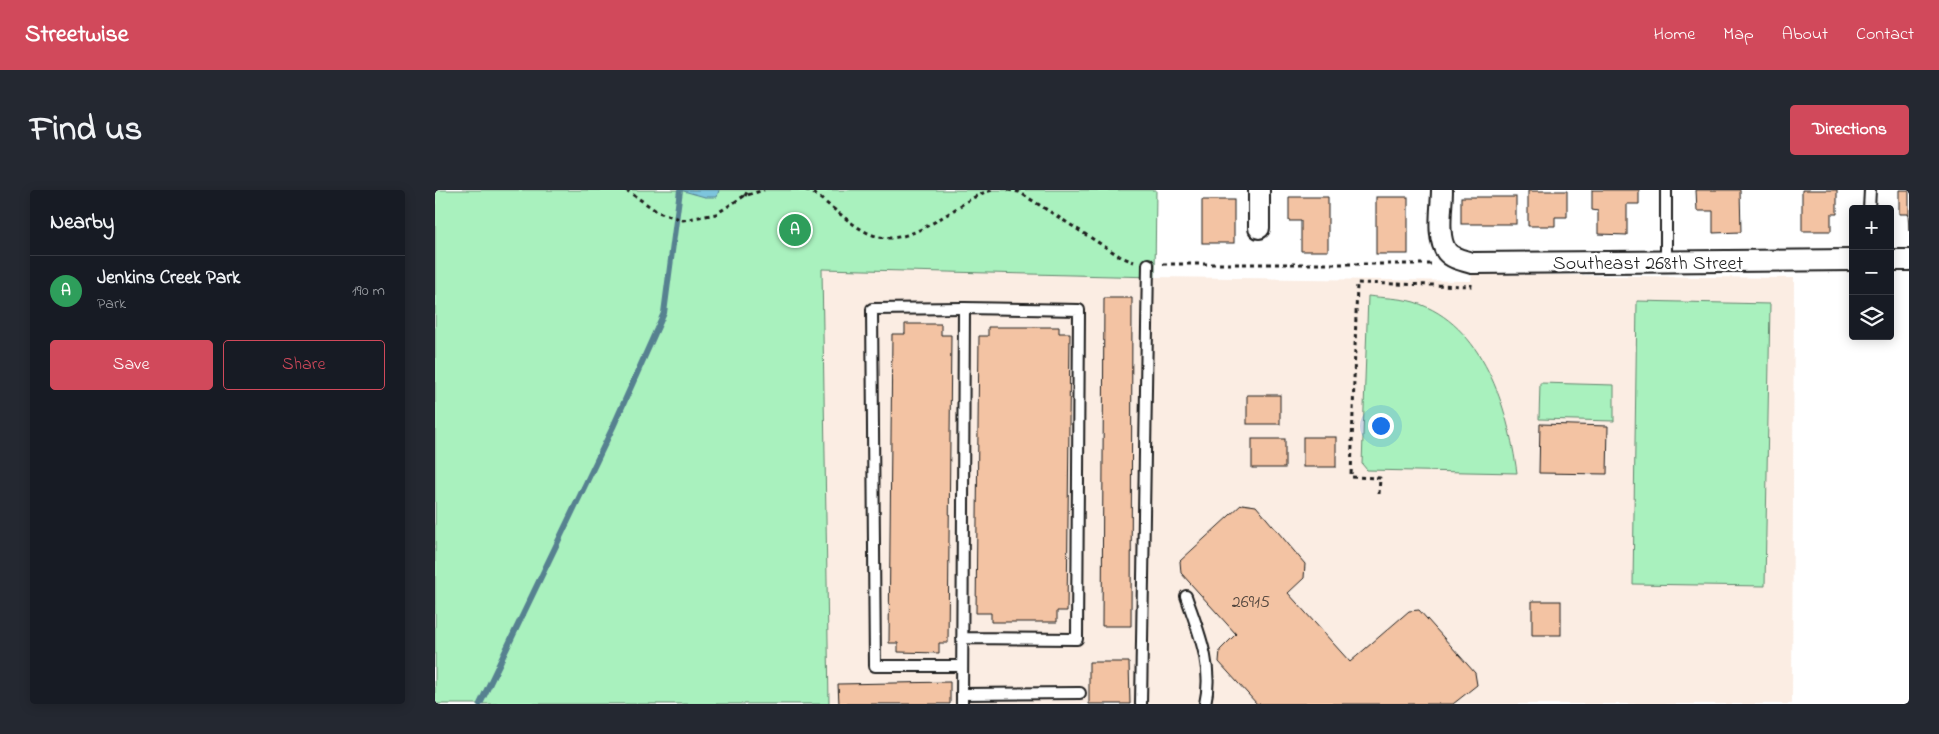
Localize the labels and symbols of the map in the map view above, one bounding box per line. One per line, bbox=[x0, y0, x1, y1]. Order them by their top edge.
pin: A bbox=[779, 211, 811, 249]
street label: Southeast 268th Street bbox=[1553, 250, 1743, 279]
your location bbox=[1368, 413, 1394, 439]
house number: 26915 bbox=[1232, 590, 1270, 616]

